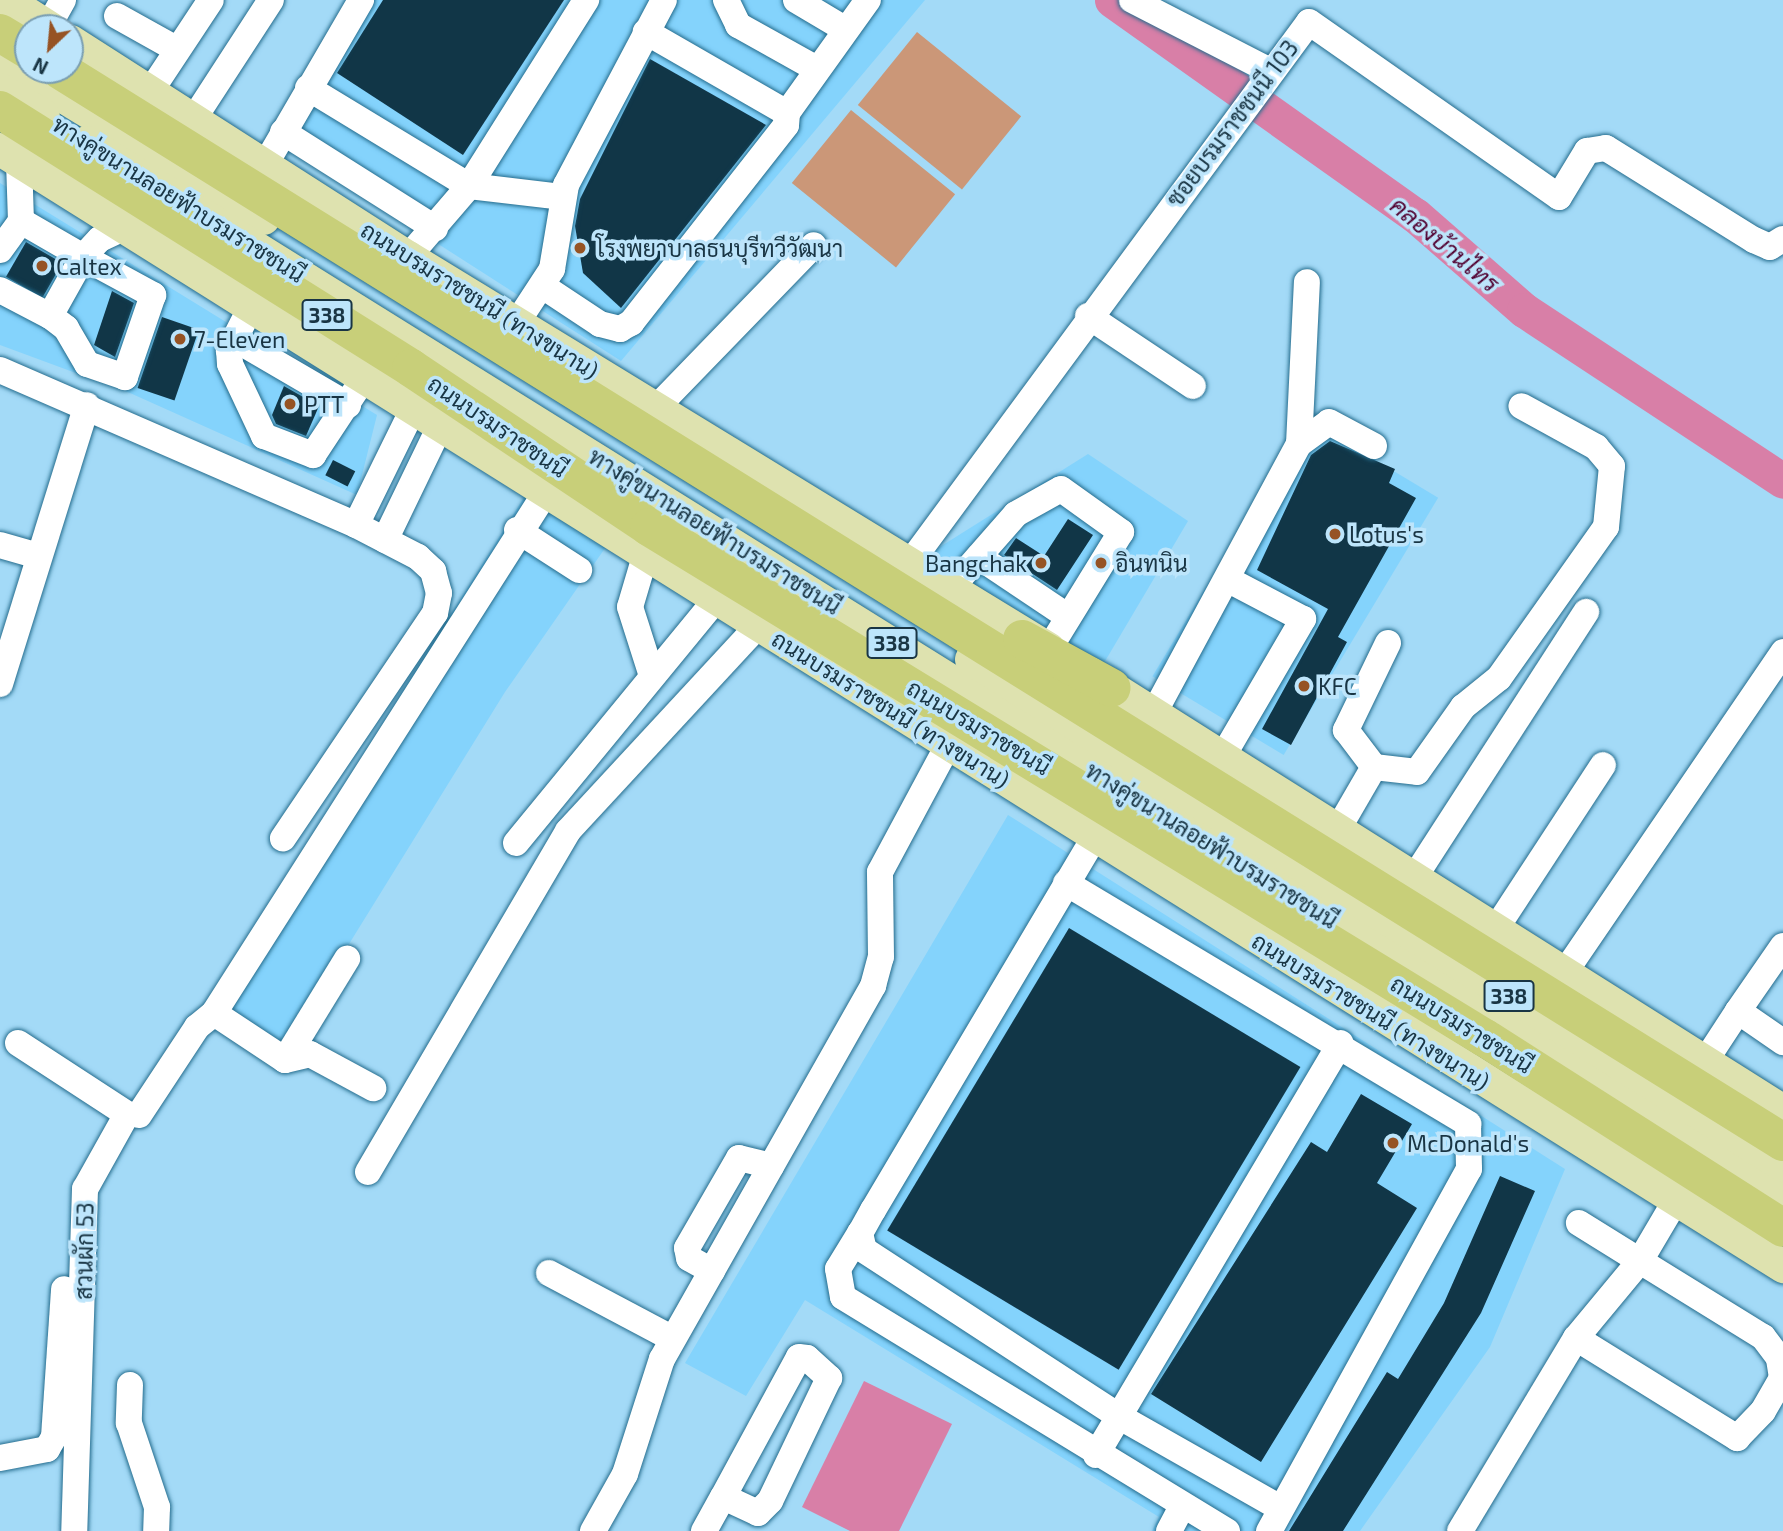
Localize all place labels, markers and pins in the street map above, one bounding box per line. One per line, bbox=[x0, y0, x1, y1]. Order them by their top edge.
place label: โรงพยาบาลธนบุรีทวีวัฒนา bbox=[596, 234, 843, 262]
marker: โรงพยาบาลธนบุรีทวีวัฒนา bbox=[570, 238, 590, 258]
place label: Caltex bbox=[56, 252, 122, 280]
marker: Caltex bbox=[34, 258, 50, 274]
place label: 7-Eleven bbox=[194, 325, 285, 353]
marker: 7-Eleven bbox=[172, 331, 188, 347]
place label: PTT bbox=[304, 390, 344, 418]
marker: PTT bbox=[282, 396, 298, 412]
place label: Lotus's bbox=[1349, 520, 1424, 548]
marker: Lotus's bbox=[1327, 526, 1343, 542]
place label: Bangchak bbox=[925, 549, 1027, 577]
place label: อินทนิน bbox=[1115, 549, 1188, 577]
marker: Bangchak bbox=[1033, 555, 1049, 571]
marker: อินทนิน bbox=[1093, 555, 1109, 571]
place label: KFC bbox=[1318, 672, 1357, 700]
marker: KFC bbox=[1296, 678, 1312, 694]
place label: McDonald's bbox=[1407, 1129, 1529, 1157]
marker: McDonald's bbox=[1385, 1135, 1401, 1151]

